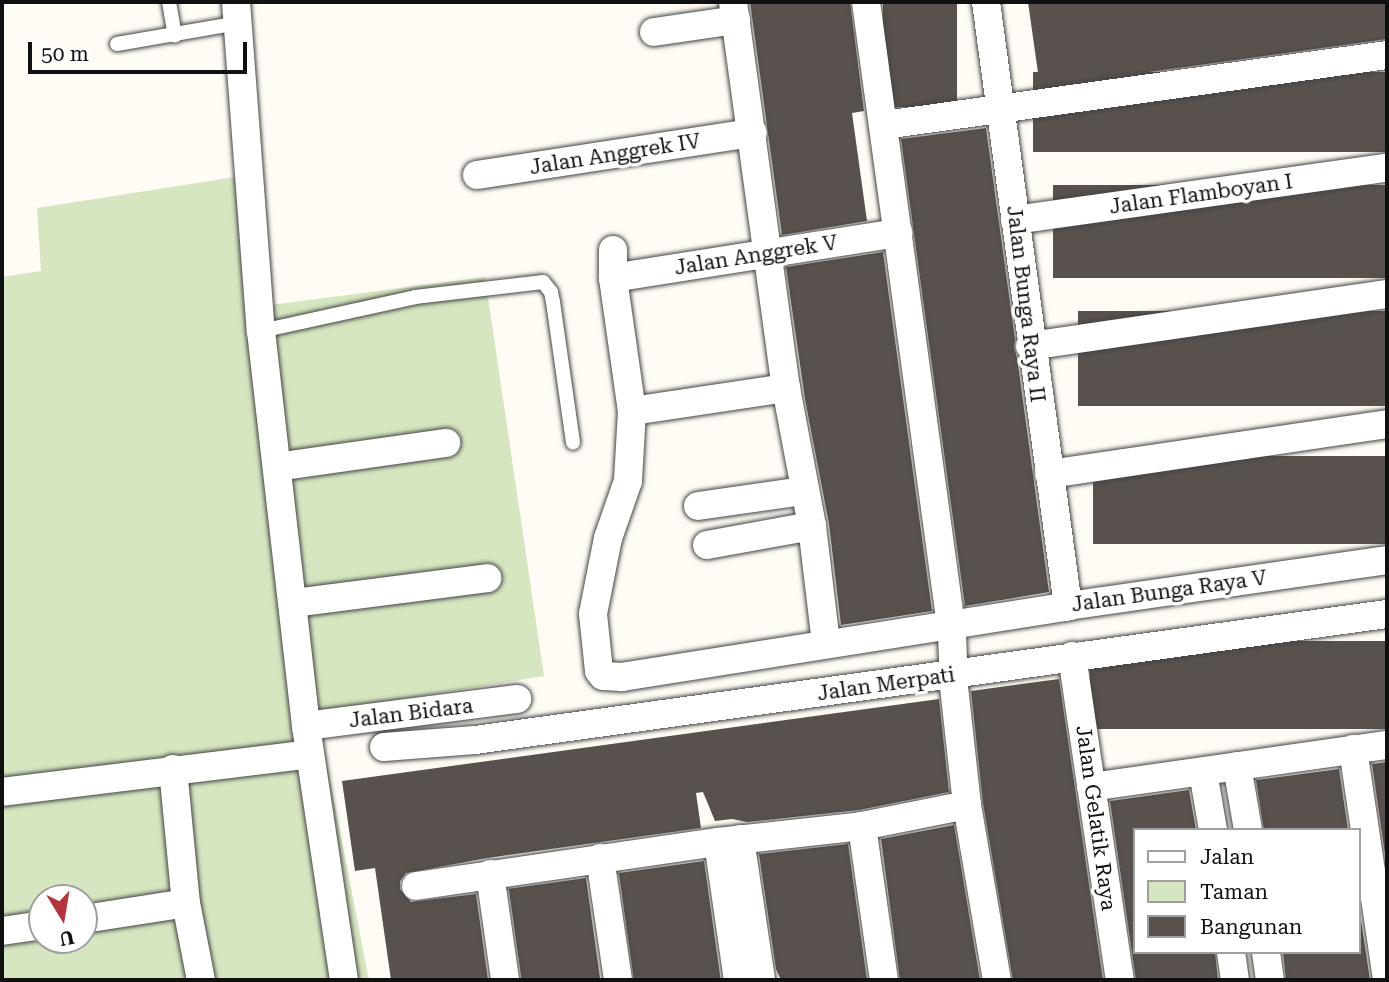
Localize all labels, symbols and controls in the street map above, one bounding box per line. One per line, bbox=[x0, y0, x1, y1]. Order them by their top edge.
scale bar bbox=[32, 28, 250, 72]
text: 50 m bbox=[41, 42, 89, 66]
street label: Jalan Anggrek IV bbox=[528, 128, 702, 180]
street label: Jalan Flamboyan I bbox=[1108, 169, 1294, 219]
street label: Jalan Bunga Raya II bbox=[1001, 204, 1051, 404]
street label: Jalan Anggrek V bbox=[673, 230, 839, 280]
street label: Jalan Bunga Raya V bbox=[1070, 565, 1268, 617]
street label: Jalan Merpati bbox=[816, 662, 956, 706]
street label: Jalan Bidara bbox=[348, 693, 474, 733]
street label: Jalan Gelatik Raya bbox=[1071, 724, 1121, 912]
legend bbox=[1134, 828, 1361, 954]
text: Jalan bbox=[1200, 845, 1254, 869]
text: Taman bbox=[1200, 880, 1268, 904]
north arrow bbox=[28, 884, 98, 954]
text: Bangunan bbox=[1200, 915, 1302, 939]
text: U bbox=[57, 925, 76, 951]

